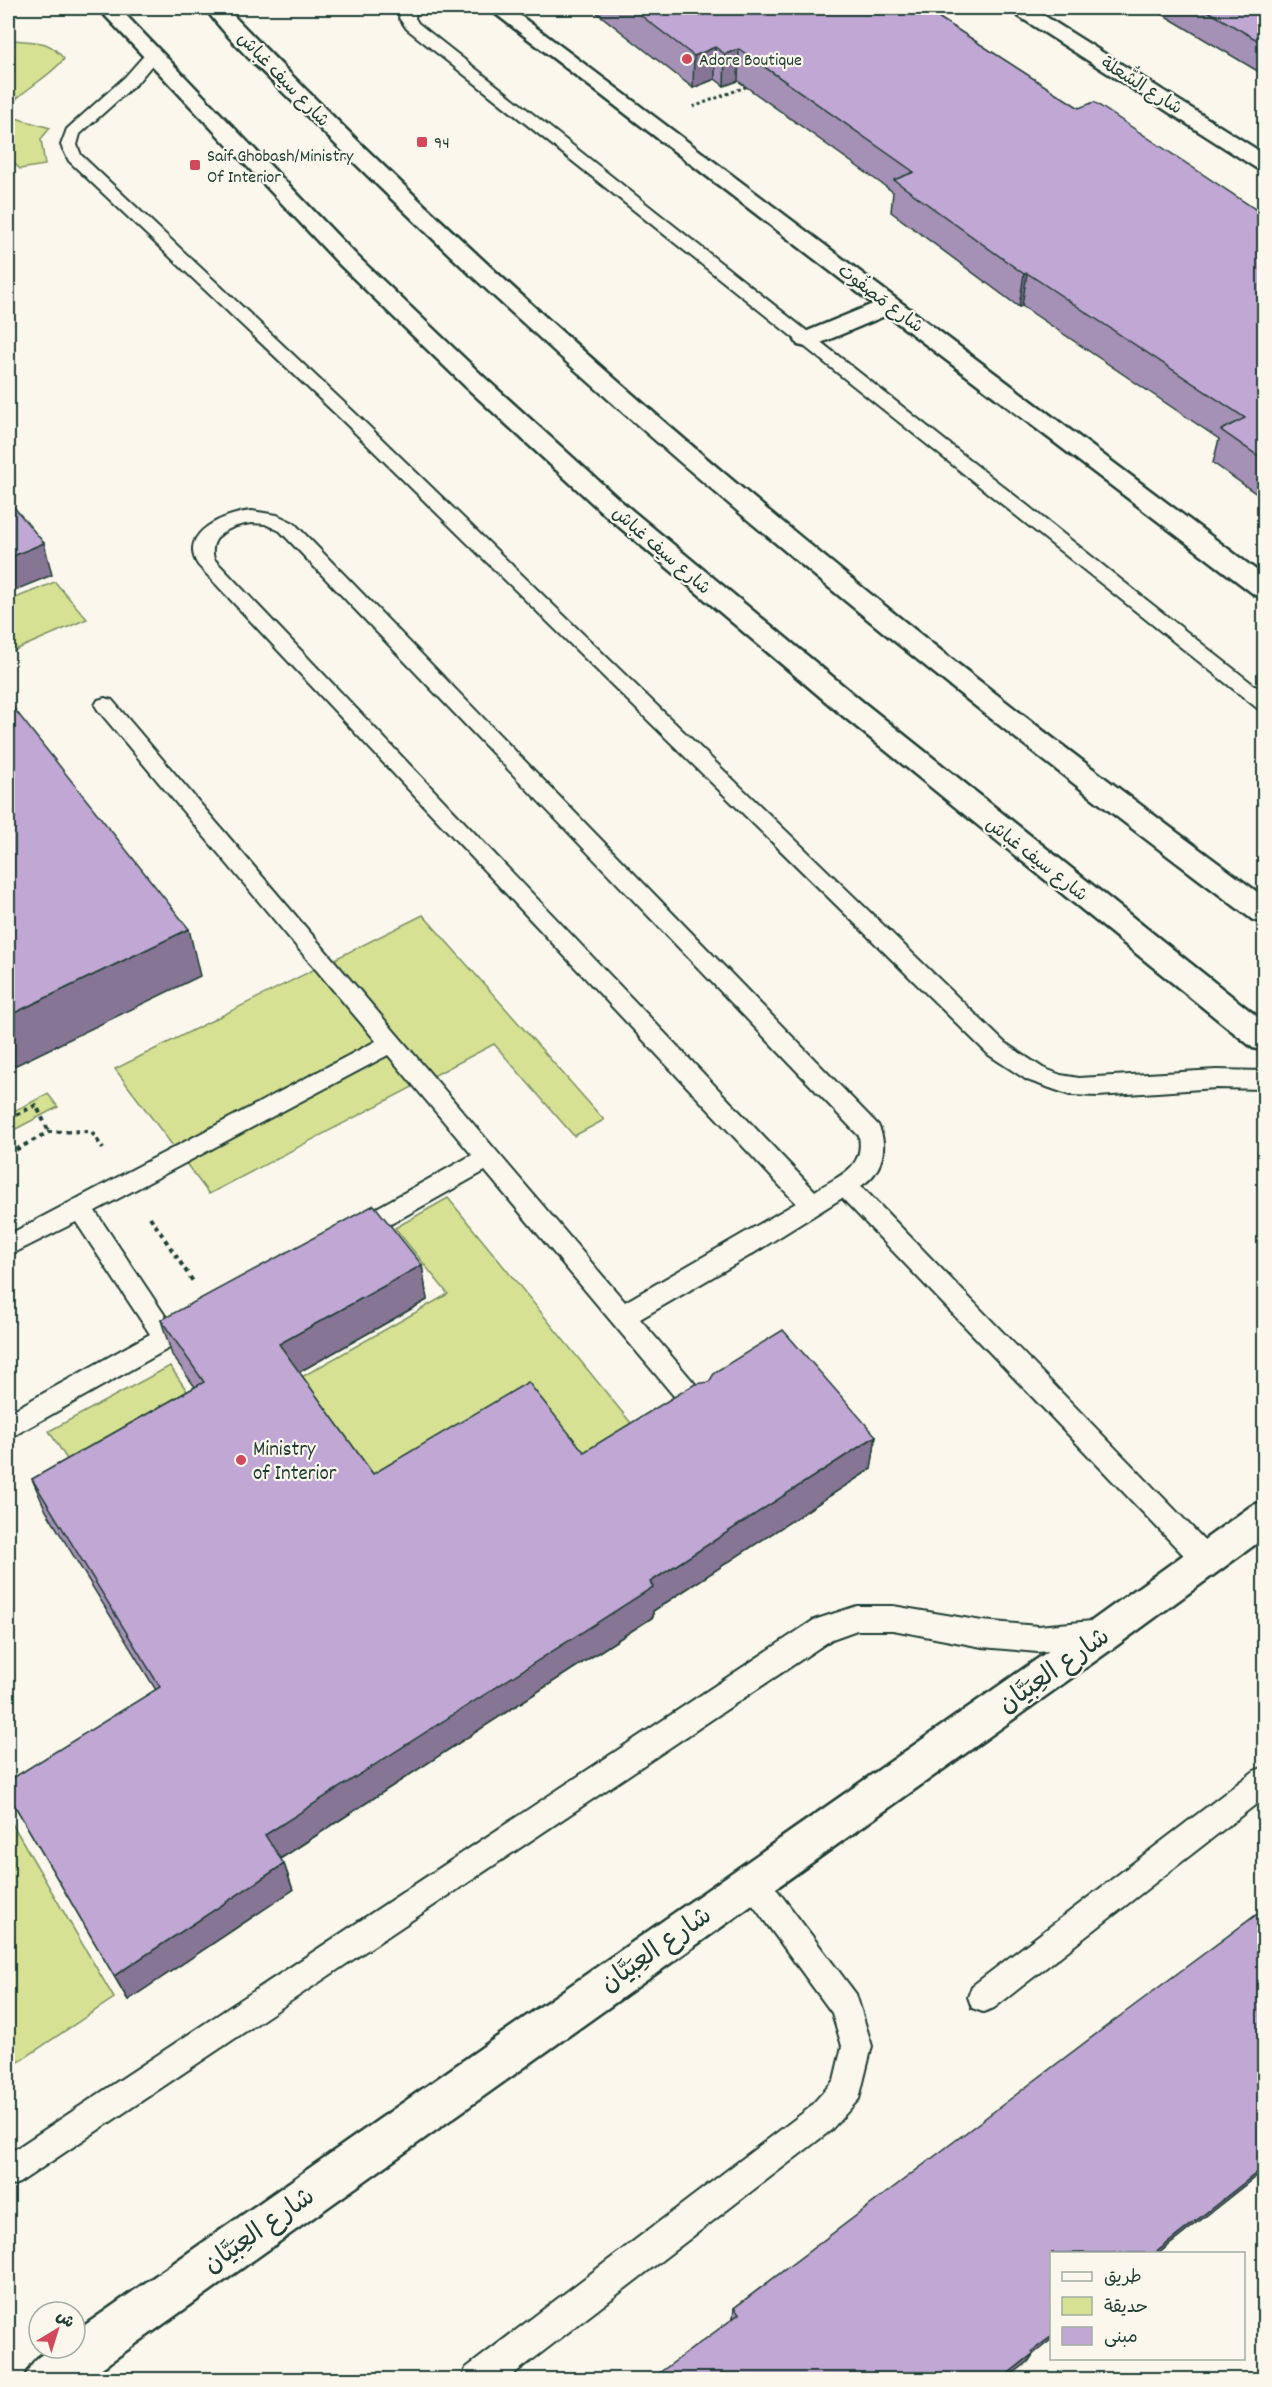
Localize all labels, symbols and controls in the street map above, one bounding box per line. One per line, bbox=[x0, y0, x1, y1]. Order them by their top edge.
street label: شارع سيف غباش bbox=[230, 28, 334, 134]
street label: شارع الشُّعلة bbox=[1095, 48, 1189, 122]
place label: Adore Boutique bbox=[699, 49, 802, 74]
marker: Adore Boutique bbox=[680, 52, 694, 66]
place label: 94 bbox=[434, 132, 450, 157]
marker: 94 bbox=[415, 135, 429, 149]
place label: Saif Ghobash/Ministry Of Interior bbox=[207, 145, 354, 191]
marker: Saif Ghobash/Ministry Of Interior bbox=[188, 158, 202, 172]
street label: شارع مَصفُوت bbox=[832, 258, 929, 340]
street label: شارع سيف غباش bbox=[606, 502, 715, 602]
street label: شارع سيف غباش bbox=[979, 813, 1092, 909]
place label: Ministry of Interior bbox=[253, 1436, 337, 1490]
marker: Ministry of Interior bbox=[234, 1453, 248, 1467]
street label: شارع العِبَيَّان bbox=[992, 1620, 1118, 1724]
street label: شارع العِبَيَّان bbox=[594, 1899, 720, 2003]
street label: شارع العِبَيَّان bbox=[197, 2180, 323, 2284]
legend bbox=[1050, 2252, 1245, 2360]
text: طريق bbox=[1104, 2266, 1142, 2291]
text: حديقة bbox=[1104, 2296, 1148, 2321]
north arrow bbox=[27, 2300, 87, 2360]
text: ش bbox=[51, 2306, 79, 2335]
text: مبنى bbox=[1104, 2326, 1138, 2351]

